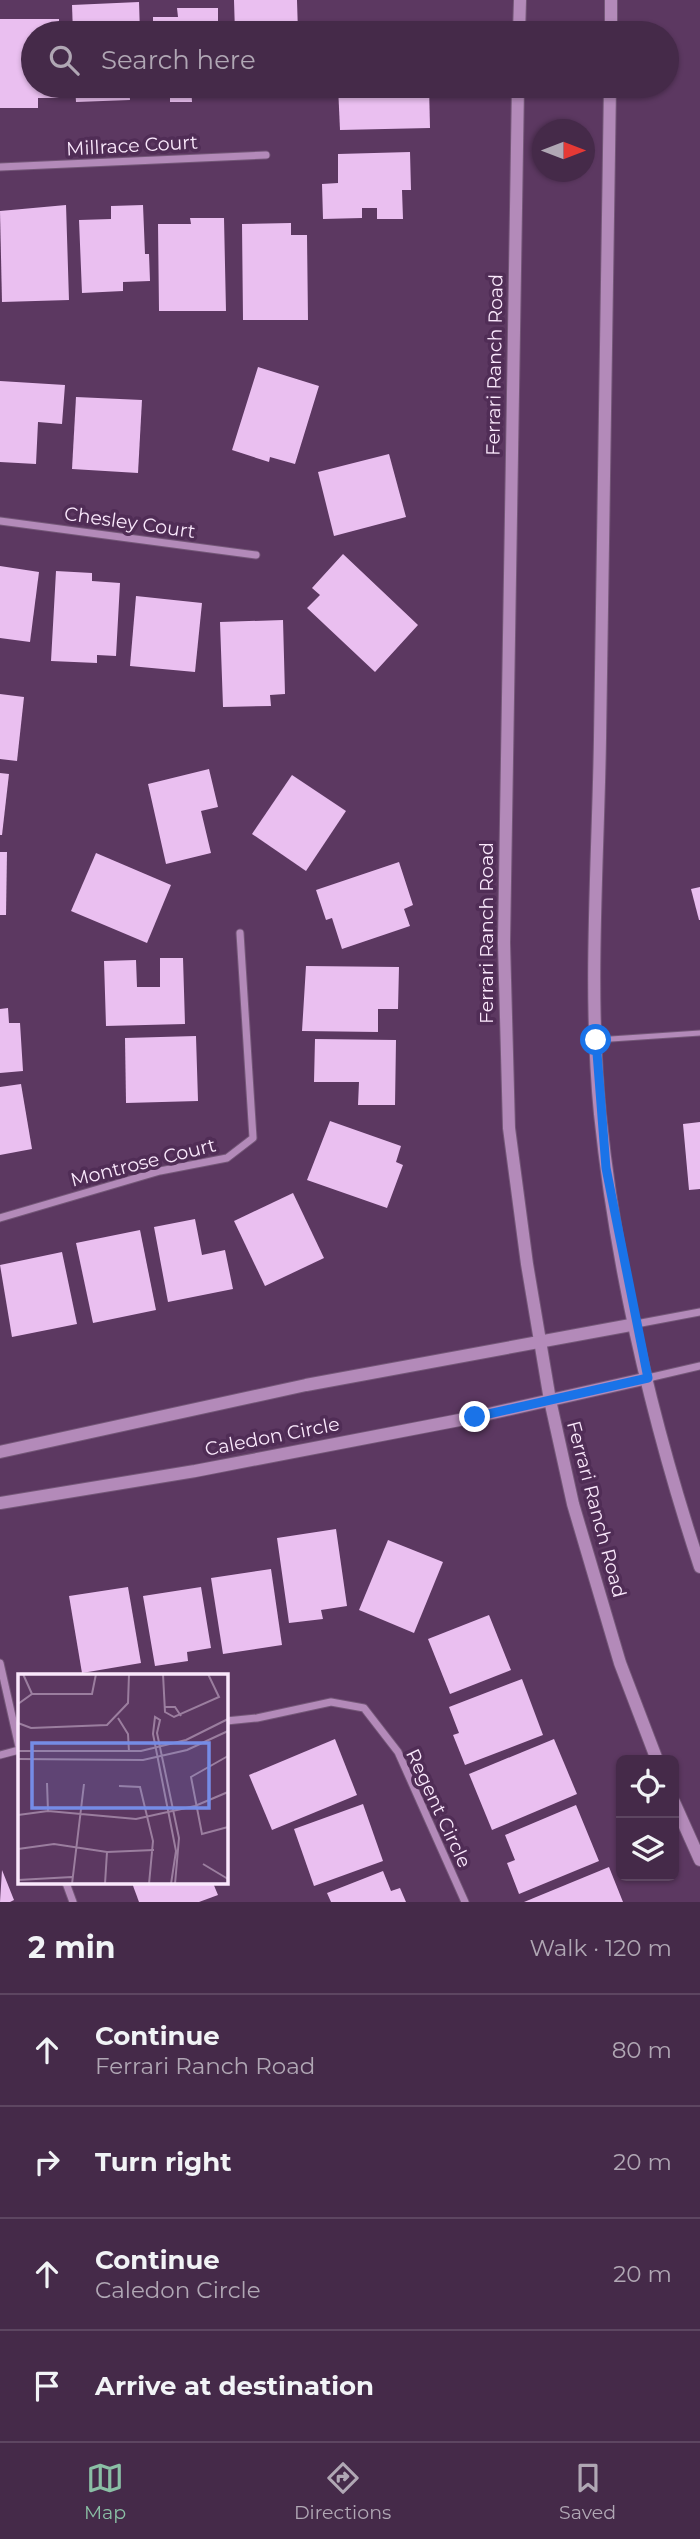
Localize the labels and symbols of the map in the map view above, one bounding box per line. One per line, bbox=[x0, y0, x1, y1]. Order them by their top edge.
north arrow bbox=[532, 119, 595, 182]
street label: Millrace Court bbox=[66, 131, 199, 160]
street label: Ferrari Ranch Road bbox=[481, 274, 508, 456]
street label: Chesley Court bbox=[63, 502, 197, 543]
street label: Ferrari Ranch Road bbox=[475, 842, 498, 1024]
route start bbox=[580, 1024, 611, 1055]
street label: Montrose Court bbox=[68, 1133, 218, 1192]
route end bbox=[459, 1401, 490, 1432]
street label: Caledon Circle bbox=[203, 1412, 341, 1461]
street label: Ferrari Ranch Road bbox=[562, 1418, 631, 1600]
inset map bbox=[18, 1674, 228, 1884]
street label: Regent Circle bbox=[401, 1745, 476, 1871]

